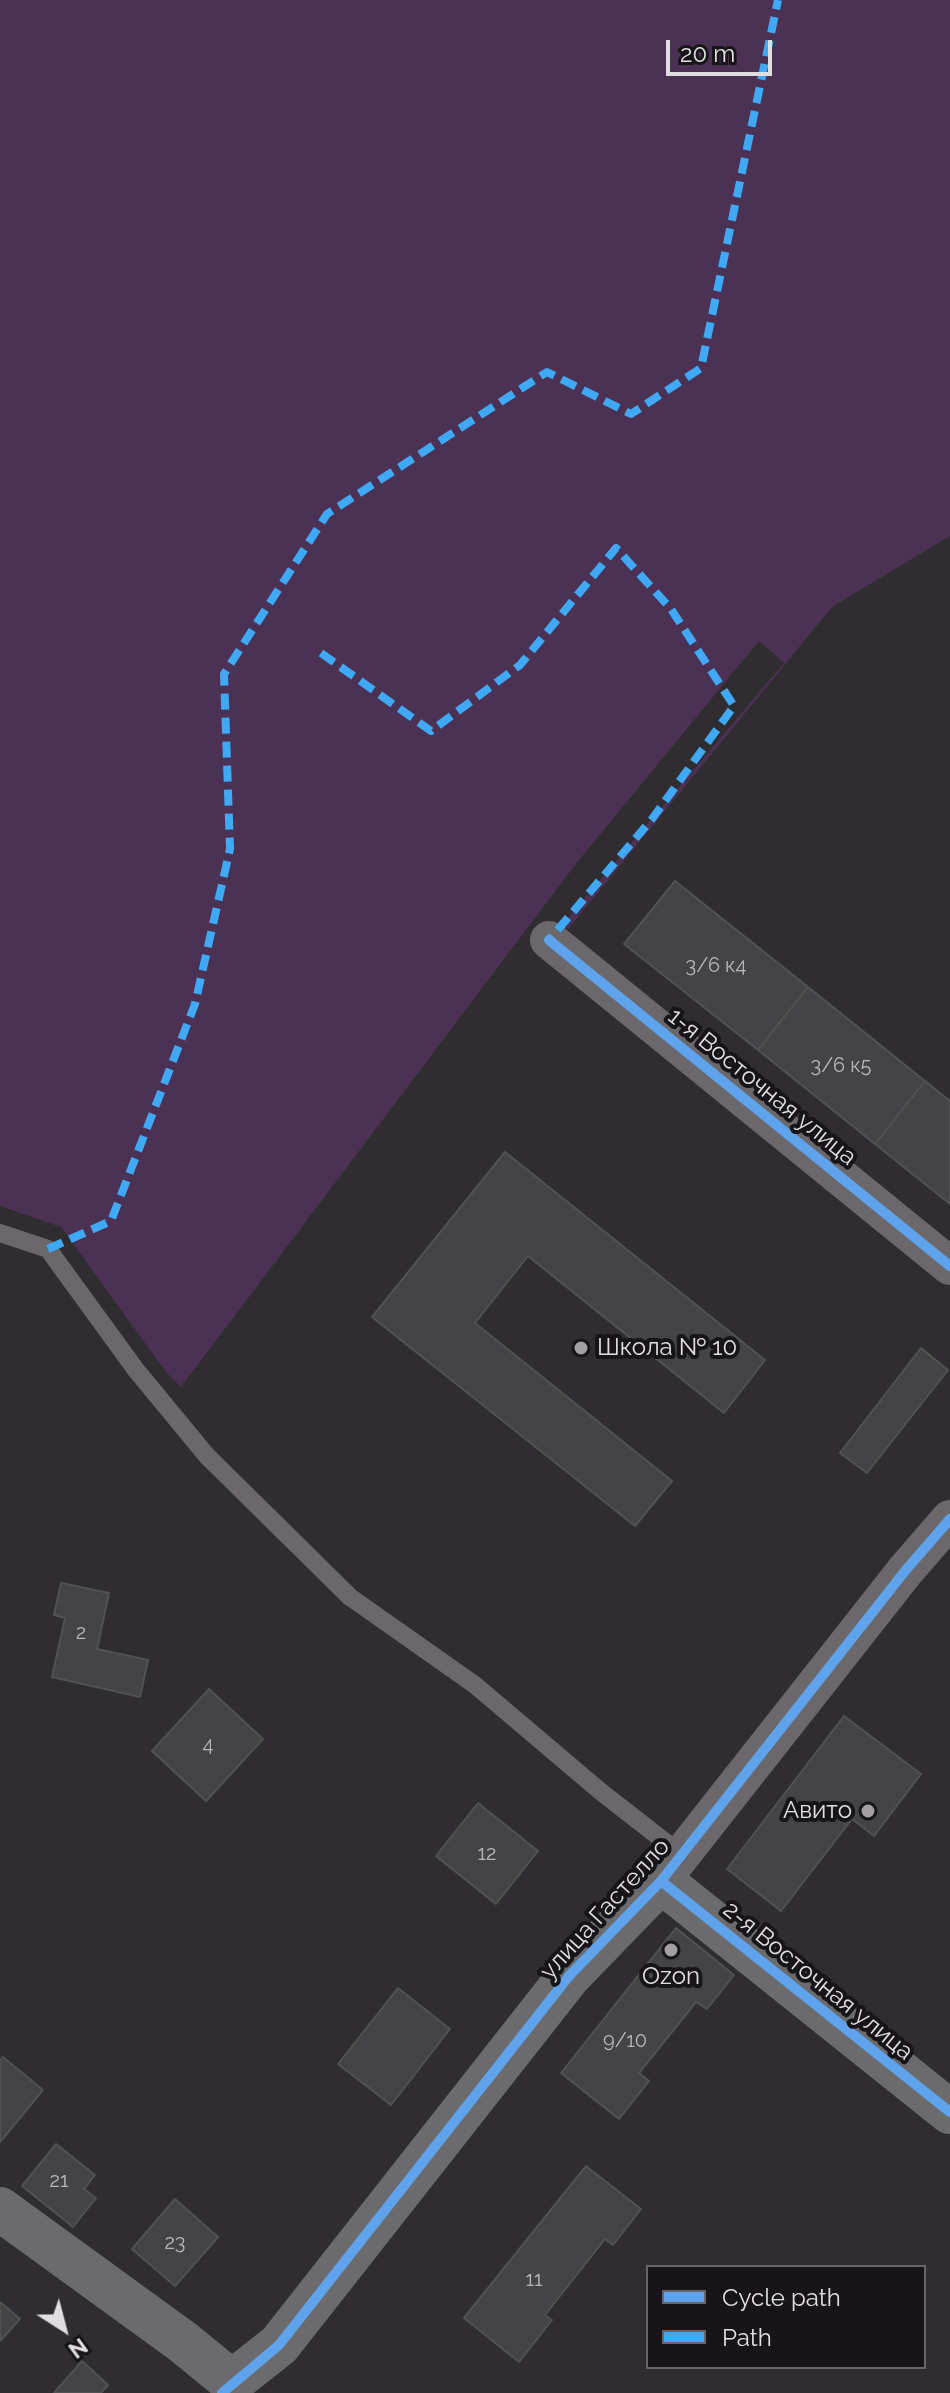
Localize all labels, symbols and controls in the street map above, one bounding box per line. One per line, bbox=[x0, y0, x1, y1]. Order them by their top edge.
scale bar bbox=[670, 24, 776, 74]
text: 20 m bbox=[680, 39, 735, 68]
house number: 3/6 к4 bbox=[686, 954, 746, 978]
street label: 1-я Восточная улица bbox=[662, 1002, 862, 1172]
house number: 3/6 к5 bbox=[811, 1054, 871, 1078]
place label: Школа № 10 bbox=[597, 1334, 737, 1362]
marker: Школа № 10 bbox=[572, 1339, 590, 1357]
house number: 2 bbox=[76, 1621, 86, 1645]
house number: 4 bbox=[203, 1733, 213, 1757]
place label: Авито bbox=[783, 1797, 852, 1825]
marker: Авито bbox=[859, 1802, 877, 1820]
street label: улица Гастелло bbox=[534, 1833, 676, 1985]
house number: 12 bbox=[478, 1842, 496, 1866]
street label: 2-я Восточная улица bbox=[717, 1895, 919, 2067]
marker: Ozon bbox=[662, 1941, 680, 1959]
place label: Ozon bbox=[642, 1963, 700, 1991]
house number: 9/10 bbox=[603, 2029, 647, 2053]
house number: 21 bbox=[50, 2169, 68, 2193]
house number: 23 bbox=[164, 2231, 186, 2255]
legend bbox=[646, 2265, 926, 2369]
house number: 11 bbox=[525, 2268, 543, 2292]
text: Cycle path bbox=[722, 2283, 841, 2312]
north arrow bbox=[24, 2289, 104, 2369]
text: Path bbox=[722, 2323, 772, 2352]
text: N bbox=[64, 2333, 93, 2364]

